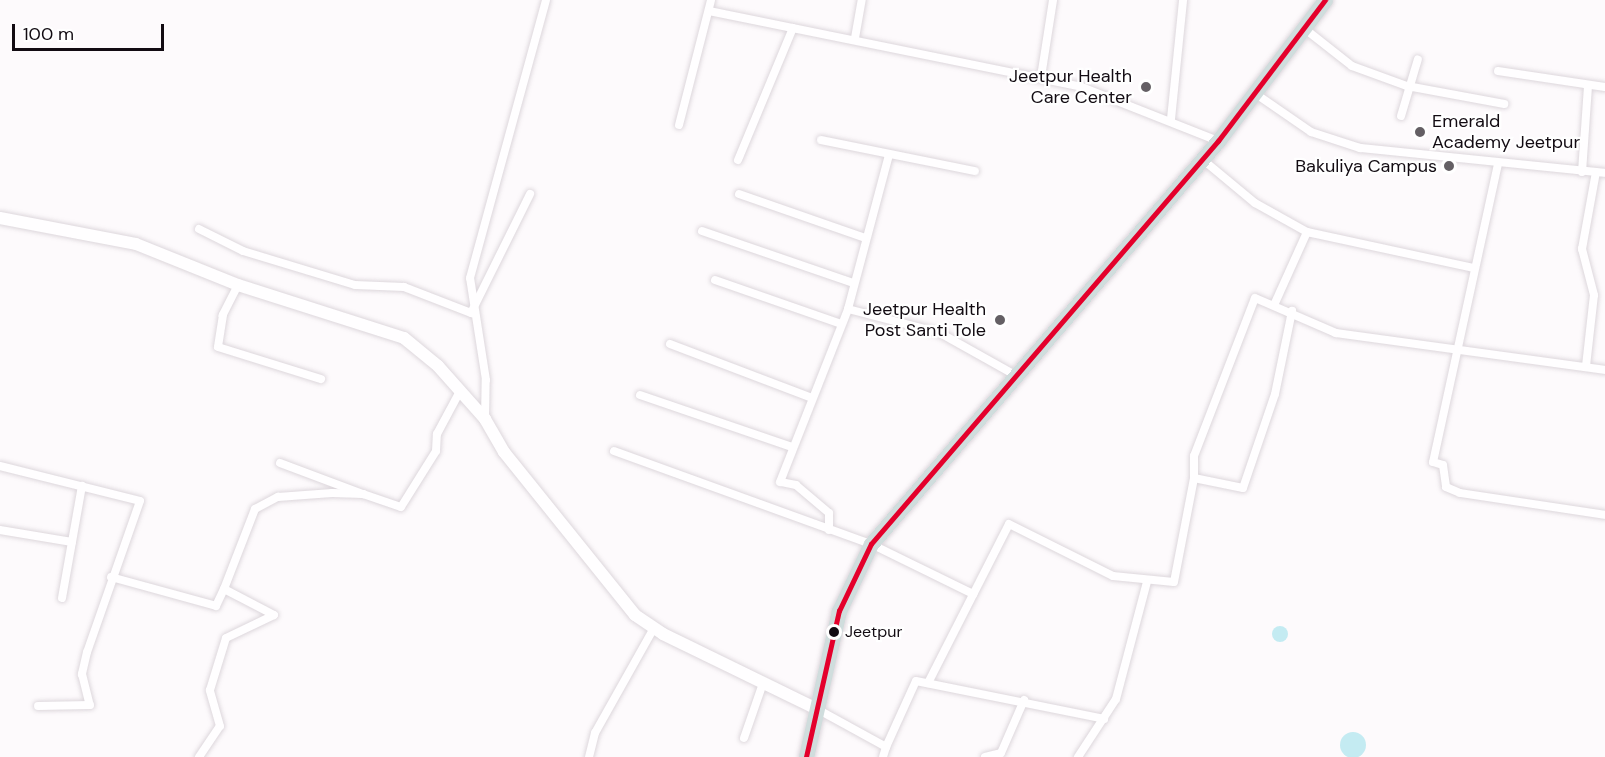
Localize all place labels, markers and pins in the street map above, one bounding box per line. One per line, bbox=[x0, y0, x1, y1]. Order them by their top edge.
place label: Jeetpur Health Care Center bbox=[1009, 66, 1132, 109]
marker: Jeetpur Health Care Center bbox=[1137, 78, 1155, 96]
place label: Emerald Academy Jeetpur bbox=[1432, 111, 1580, 154]
marker: Emerald Academy Jeetpur bbox=[1413, 125, 1427, 139]
place label: Bakuliya Campus bbox=[1295, 155, 1437, 177]
marker: Bakuliya Campus bbox=[1442, 159, 1456, 173]
place label: Jeetpur Health Post Santi Tole bbox=[863, 299, 986, 342]
marker: Jeetpur Health Post Santi Tole bbox=[991, 311, 1009, 329]
place label: Jeetpur bbox=[845, 622, 902, 642]
marker: Jeetpur bbox=[828, 626, 840, 638]

